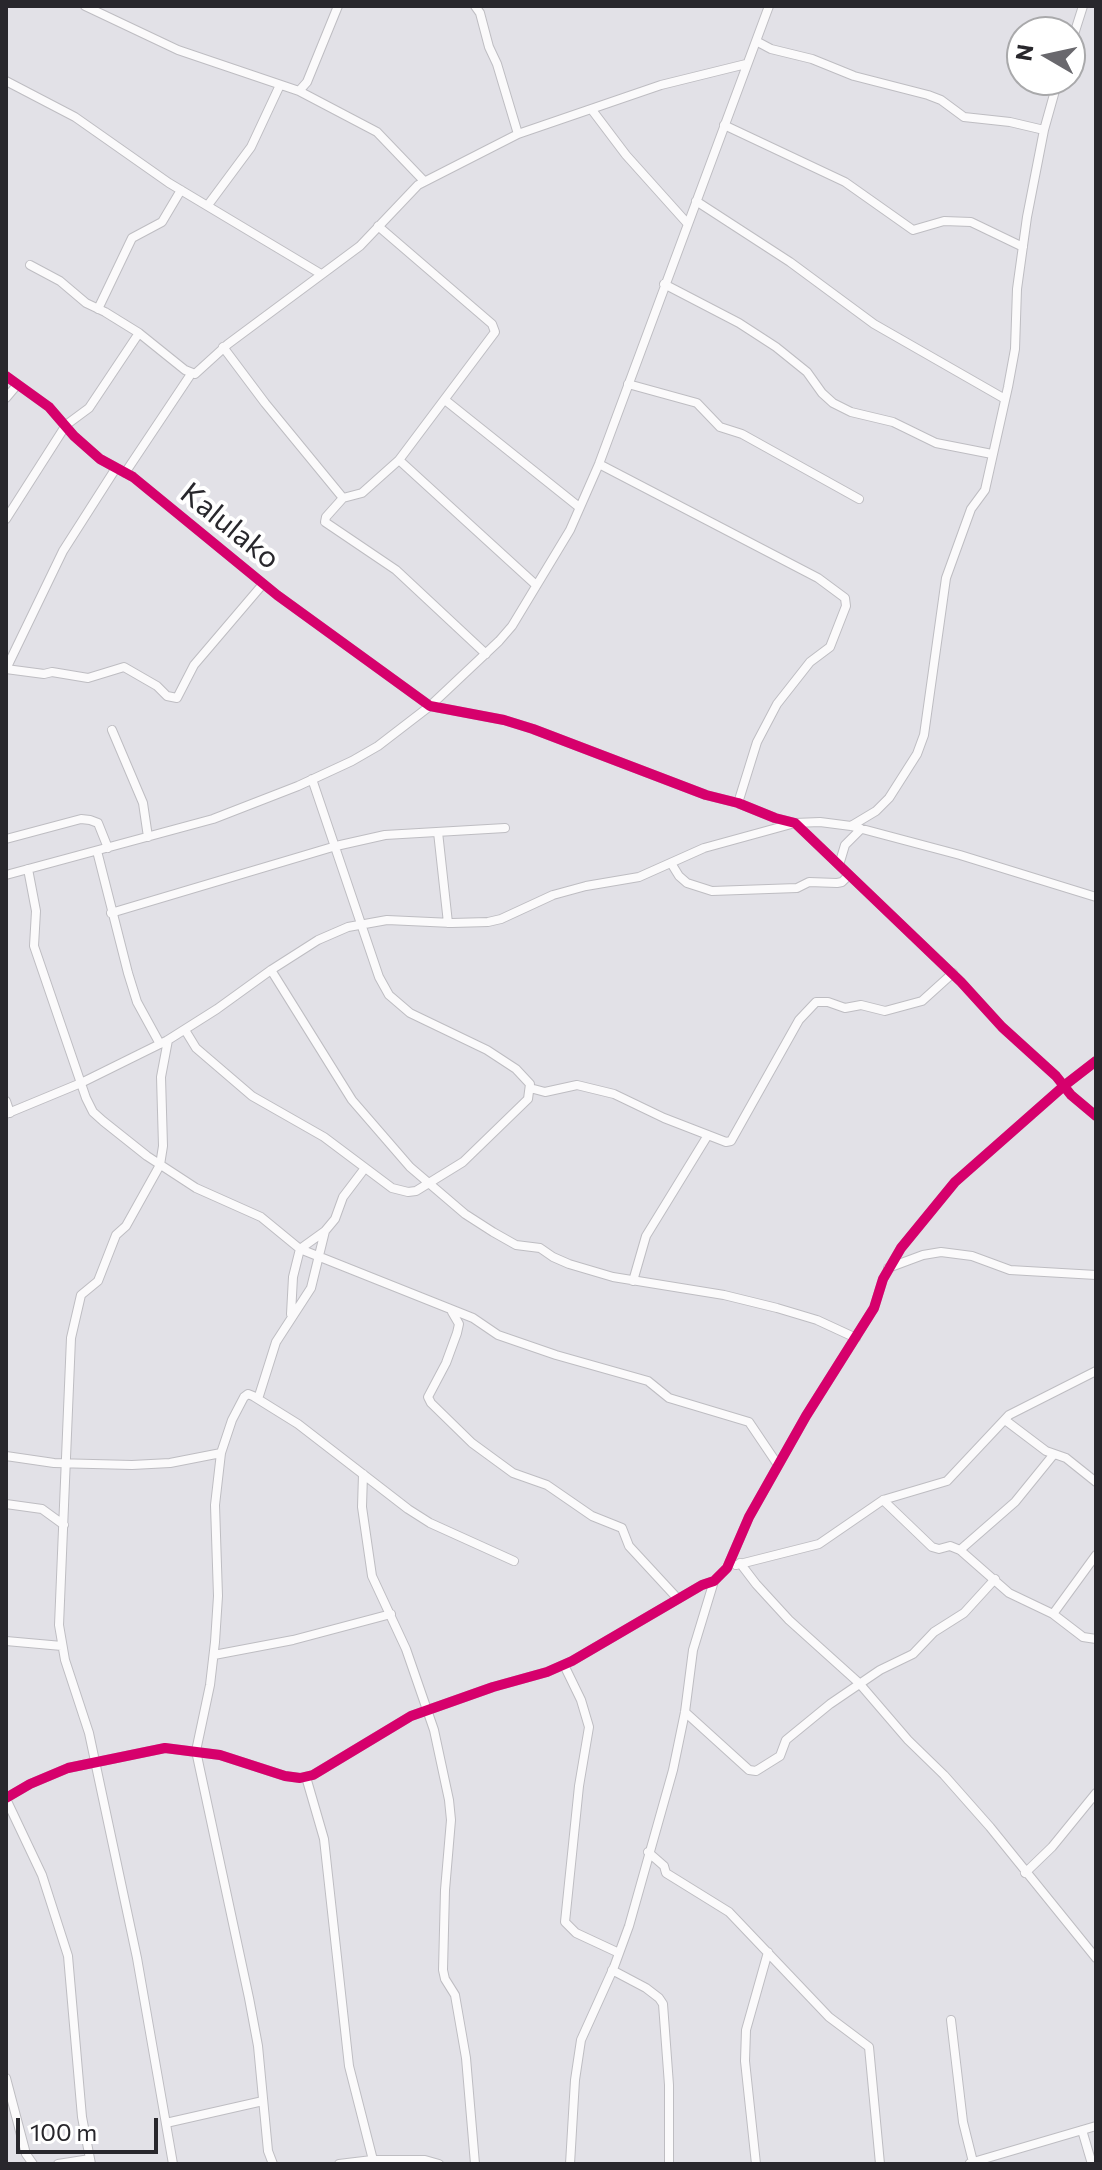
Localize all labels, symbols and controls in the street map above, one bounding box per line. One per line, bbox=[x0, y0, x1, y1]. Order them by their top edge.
north arrow bbox=[1006, 16, 1086, 96]
text: N bbox=[1009, 42, 1038, 63]
street label: Kalulako bbox=[173, 475, 287, 577]
scale bar bbox=[20, 2102, 162, 2152]
text: 100 m bbox=[30, 2117, 97, 2146]

